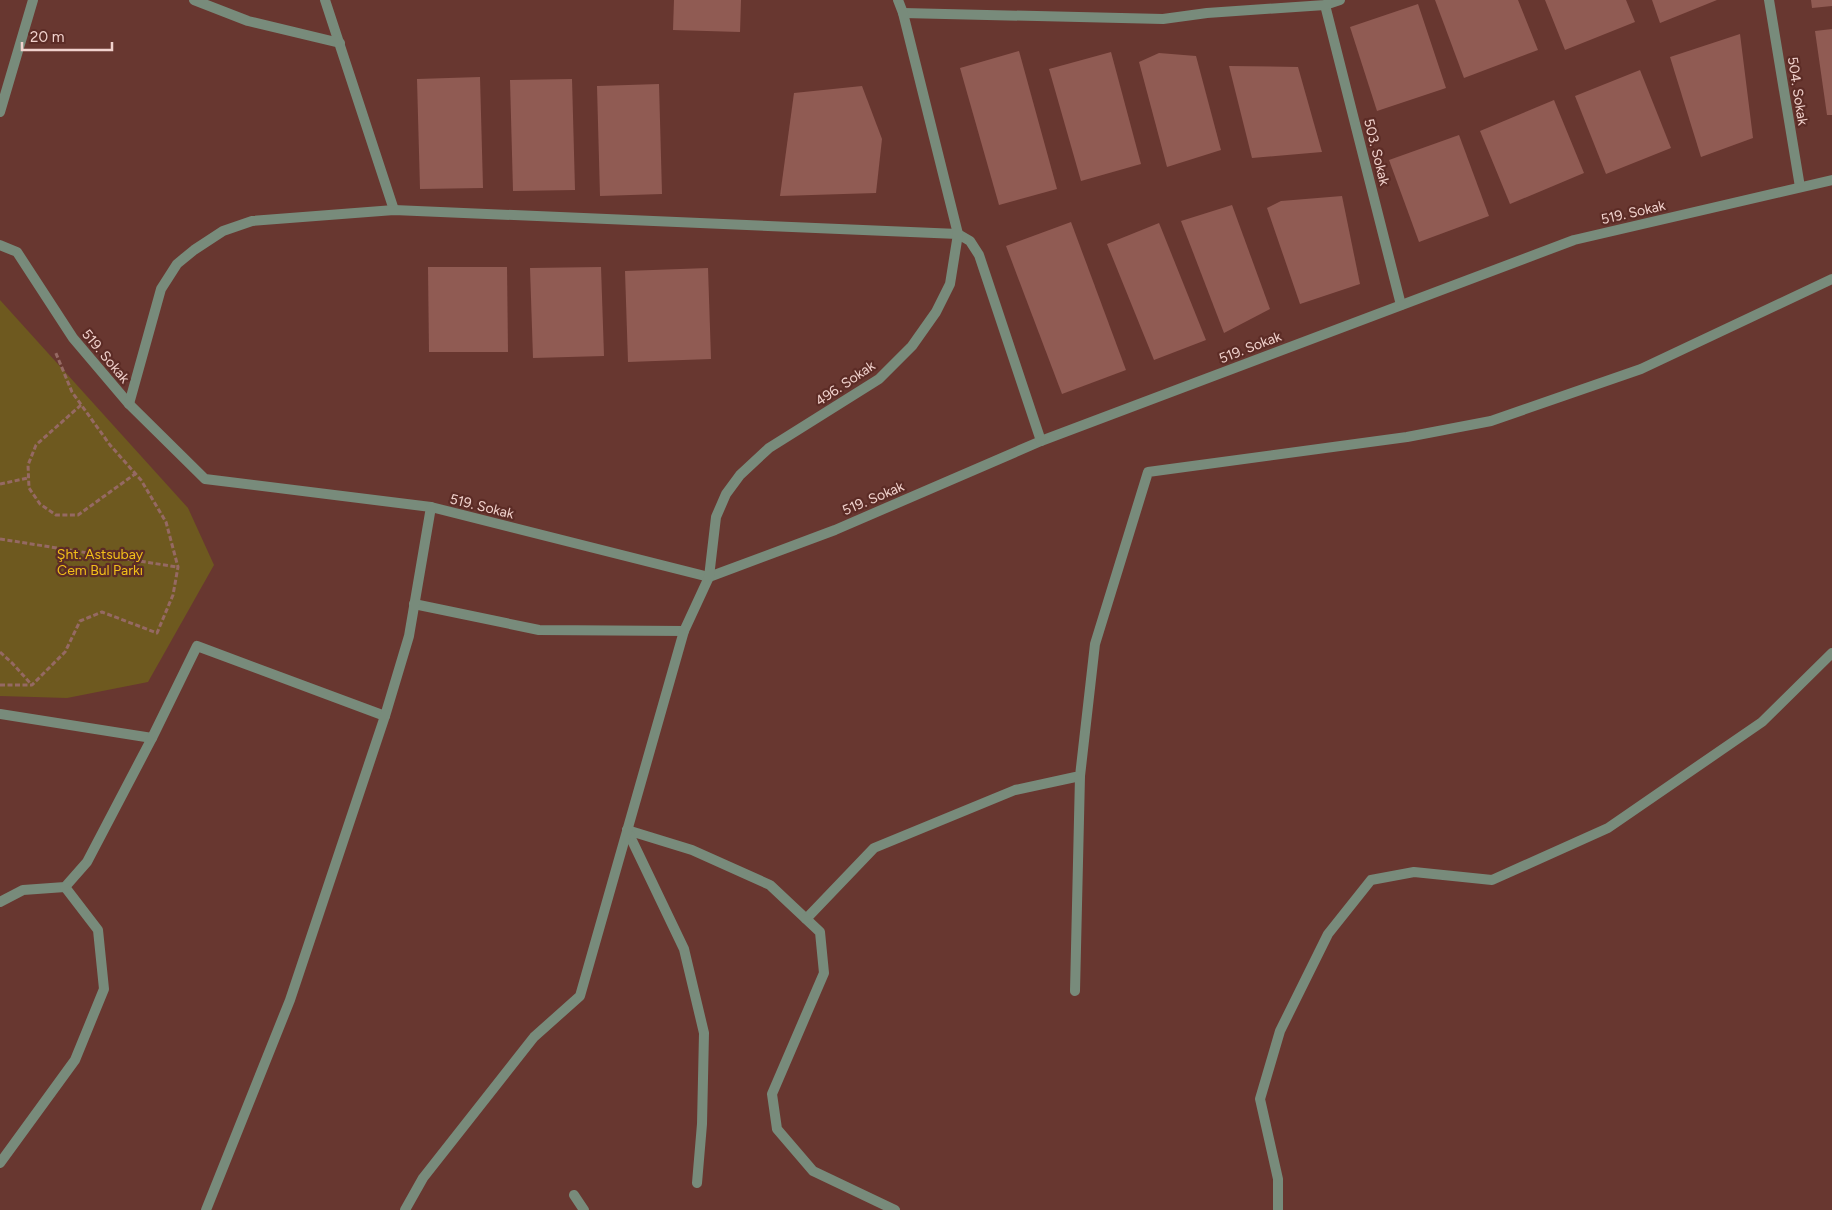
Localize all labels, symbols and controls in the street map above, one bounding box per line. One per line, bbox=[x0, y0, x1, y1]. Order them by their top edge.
scale bar bbox=[22, 20, 112, 52]
text: 20 m bbox=[30, 28, 64, 46]
street label: 504. Sokak bbox=[1784, 55, 1811, 127]
street label: 503. Sokak bbox=[1360, 117, 1393, 188]
street label: 519. Sokak bbox=[1599, 197, 1667, 228]
street label: 519. Sokak bbox=[78, 326, 133, 387]
street label: 519. Sokak bbox=[1217, 328, 1284, 367]
street label: 496. Sokak bbox=[812, 357, 878, 410]
street label: 519. Sokak bbox=[840, 478, 907, 519]
street label: 519. Sokak bbox=[448, 490, 516, 523]
park label: Şht. Astsubay Cem Bul Parkı bbox=[57, 546, 144, 579]

